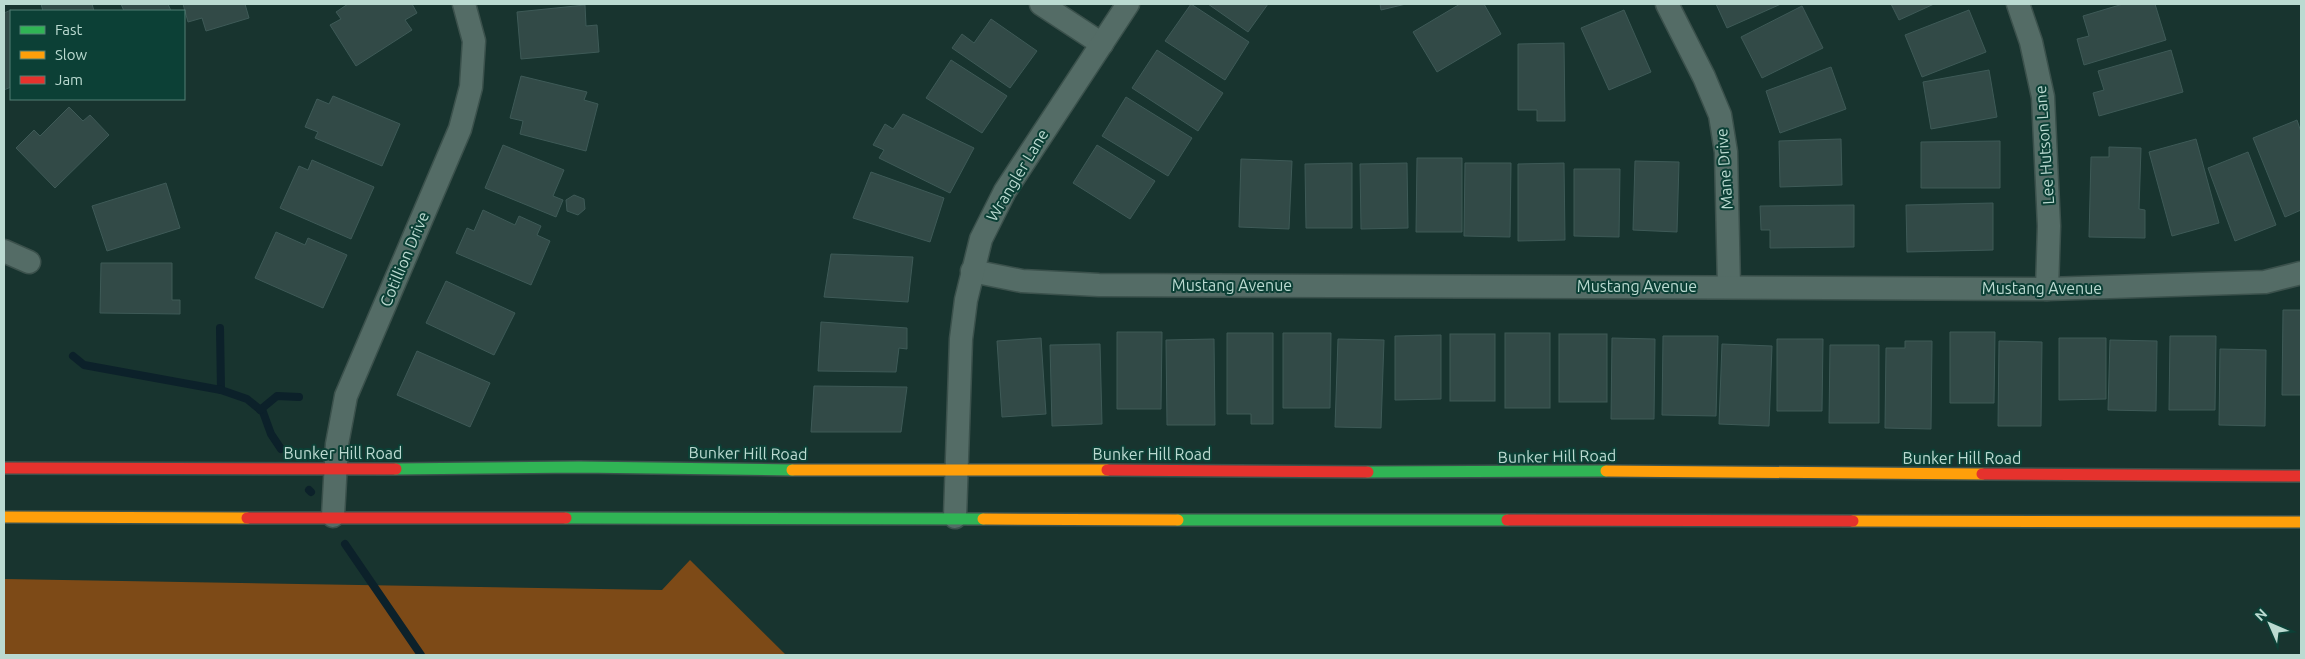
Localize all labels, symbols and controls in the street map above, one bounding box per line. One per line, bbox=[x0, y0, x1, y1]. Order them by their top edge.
legend bbox=[10, 10, 185, 100]
text: Fast bbox=[55, 21, 83, 38]
text: Slow bbox=[55, 46, 88, 63]
text: Jam bbox=[55, 71, 83, 88]
street label: Lee Hutson Lane bbox=[2031, 85, 2057, 205]
street label: Wrangler Lane bbox=[982, 126, 1052, 224]
street label: Mane Drive bbox=[1712, 128, 1736, 210]
street label: Cotillion Drive bbox=[376, 209, 432, 309]
street label: Mustang Avenue bbox=[1172, 276, 1292, 294]
street label: Mustang Avenue bbox=[1577, 277, 1697, 295]
street label: Mustang Avenue bbox=[1982, 279, 2102, 297]
street label: Bunker Hill Road bbox=[688, 443, 808, 463]
street label: Bunker Hill Road bbox=[284, 444, 402, 462]
street label: Bunker Hill Road bbox=[1093, 445, 1211, 463]
street label: Bunker Hill Road bbox=[1497, 446, 1617, 466]
street label: Bunker Hill Road bbox=[1903, 449, 2021, 467]
north arrow bbox=[2245, 599, 2295, 649]
text: N bbox=[2251, 605, 2270, 624]

